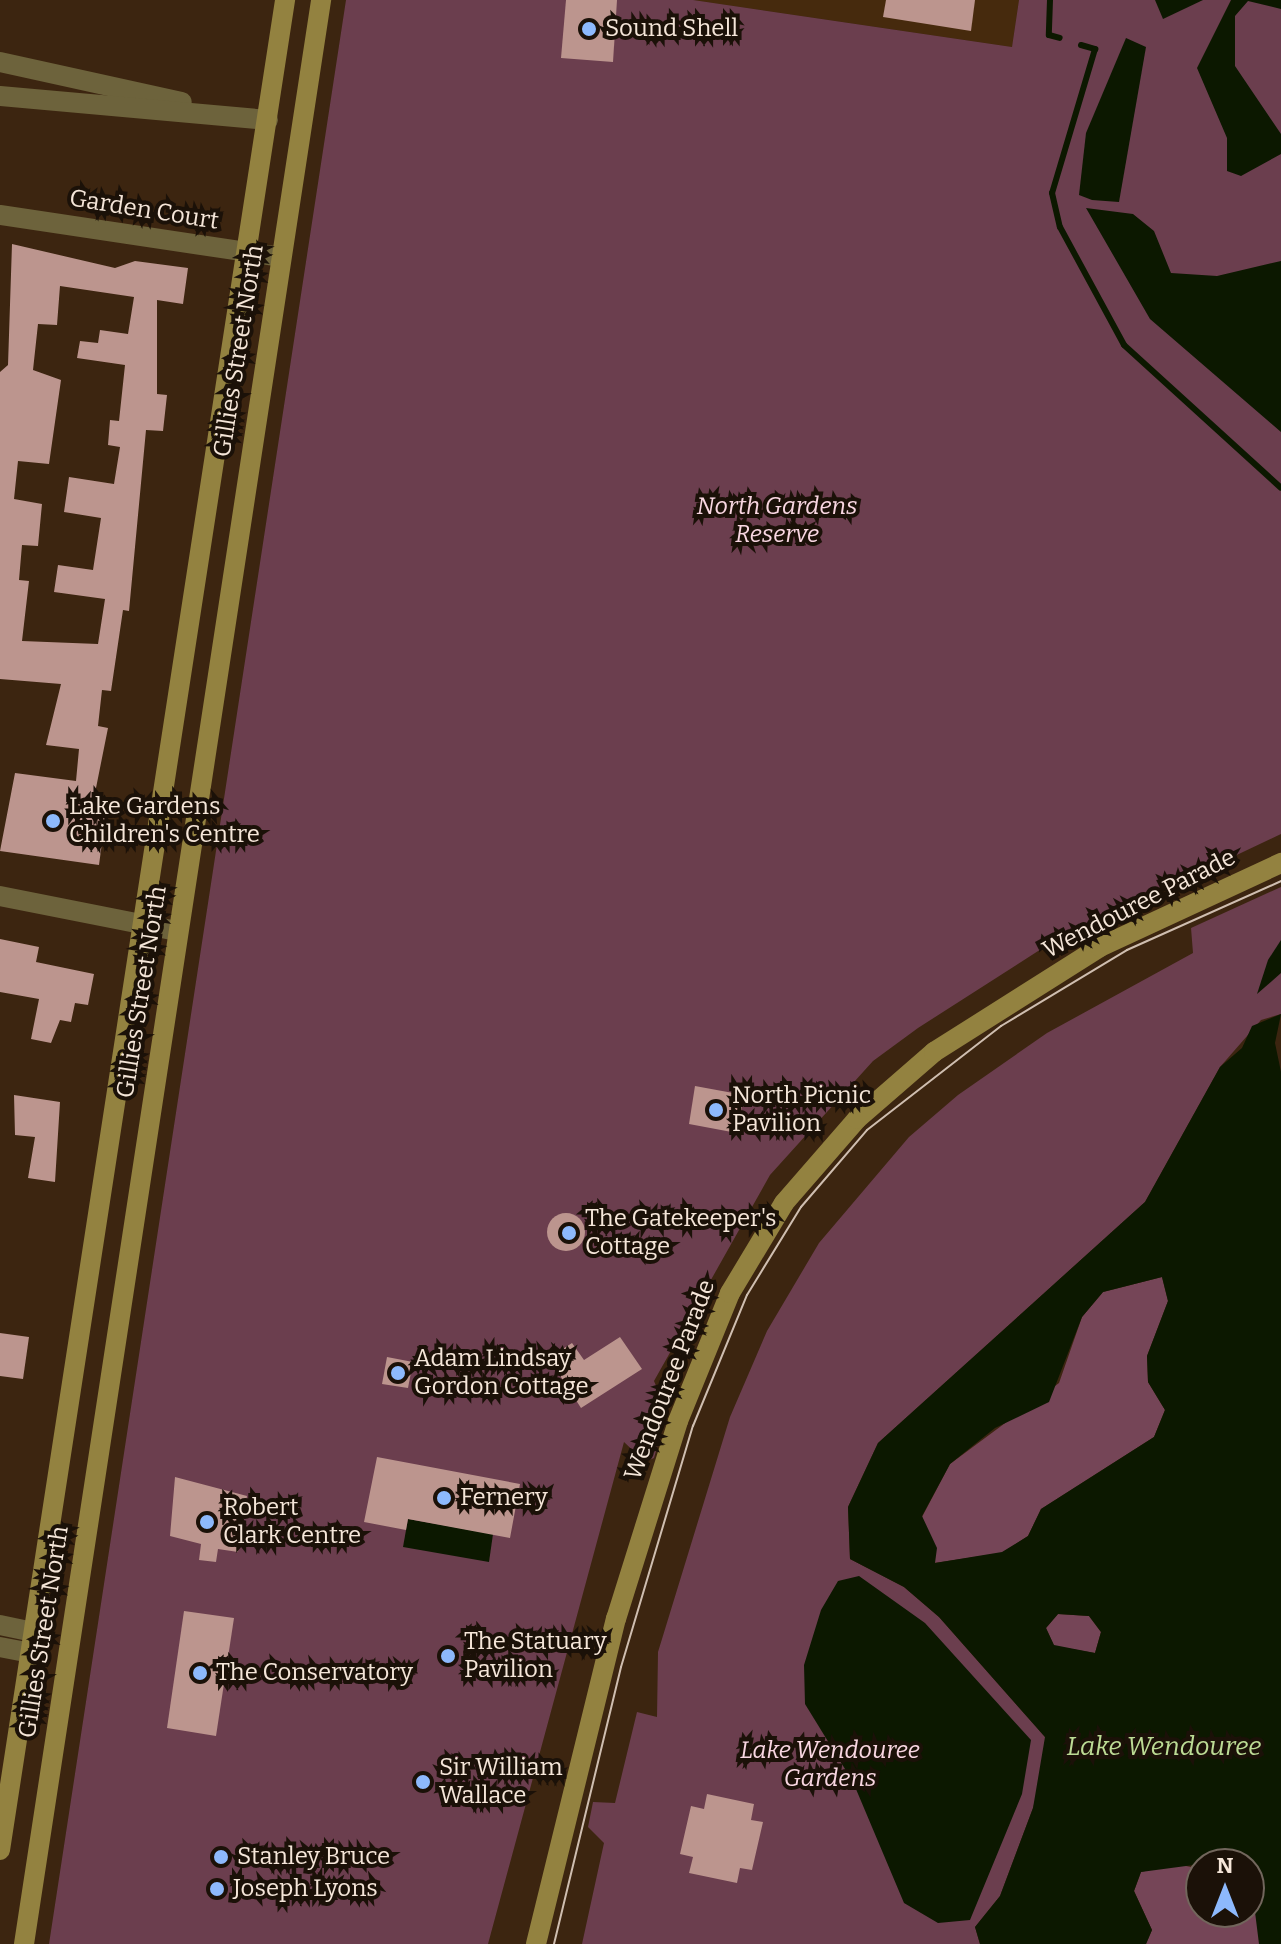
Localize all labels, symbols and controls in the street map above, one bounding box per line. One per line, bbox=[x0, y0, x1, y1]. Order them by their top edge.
place label: Sound Shell bbox=[605, 15, 738, 43]
marker: Sound Shell bbox=[580, 20, 598, 38]
street label: Garden Court bbox=[67, 184, 221, 236]
street label: Gillies Street North bbox=[208, 243, 270, 459]
park label: North Gardens Reserve bbox=[697, 493, 857, 549]
place label: Lake Gardens Children's Centre bbox=[69, 793, 260, 849]
marker: Lake Gardens Children's Centre bbox=[44, 812, 62, 830]
street label: Wendouree Parade bbox=[1038, 843, 1240, 965]
street label: Gillies Street North bbox=[111, 884, 173, 1100]
place label: North Picnic Pavilion bbox=[732, 1082, 871, 1138]
marker: North Picnic Pavilion bbox=[707, 1101, 725, 1119]
place label: The Gatekeeper's Cottage bbox=[585, 1205, 777, 1261]
marker: The Gatekeeper's Cottage bbox=[560, 1224, 578, 1242]
street label: Wendouree Parade bbox=[619, 1276, 721, 1484]
place label: Adam Lindsay Gordon Cottage bbox=[414, 1345, 589, 1401]
marker: Adam Lindsay Gordon Cottage bbox=[389, 1364, 407, 1382]
place label: Fernery bbox=[460, 1484, 548, 1512]
marker: Fernery bbox=[435, 1489, 453, 1507]
place label: Robert Clark Centre bbox=[223, 1494, 361, 1550]
marker: Robert Clark Centre bbox=[198, 1513, 216, 1531]
street label: Gillies Street North bbox=[13, 1524, 75, 1740]
place label: The Statuary Pavilion bbox=[464, 1628, 607, 1684]
marker: The Statuary Pavilion bbox=[439, 1647, 457, 1665]
place label: The Conservatory bbox=[216, 1659, 413, 1687]
marker: The Conservatory bbox=[191, 1664, 209, 1682]
water label: Lake Wendouree bbox=[1067, 1731, 1261, 1763]
park label: Lake Wendouree Gardens bbox=[740, 1737, 920, 1793]
place label: Sir William Wallace bbox=[439, 1754, 563, 1810]
marker: Sir William Wallace bbox=[414, 1773, 432, 1791]
place label: Stanley Bruce bbox=[237, 1843, 390, 1871]
marker: Stanley Bruce bbox=[212, 1848, 230, 1866]
north arrow bbox=[1185, 1848, 1265, 1928]
text: N bbox=[1217, 1852, 1233, 1879]
place label: Joseph Lyons bbox=[233, 1875, 378, 1903]
marker: Joseph Lyons bbox=[208, 1880, 226, 1898]

